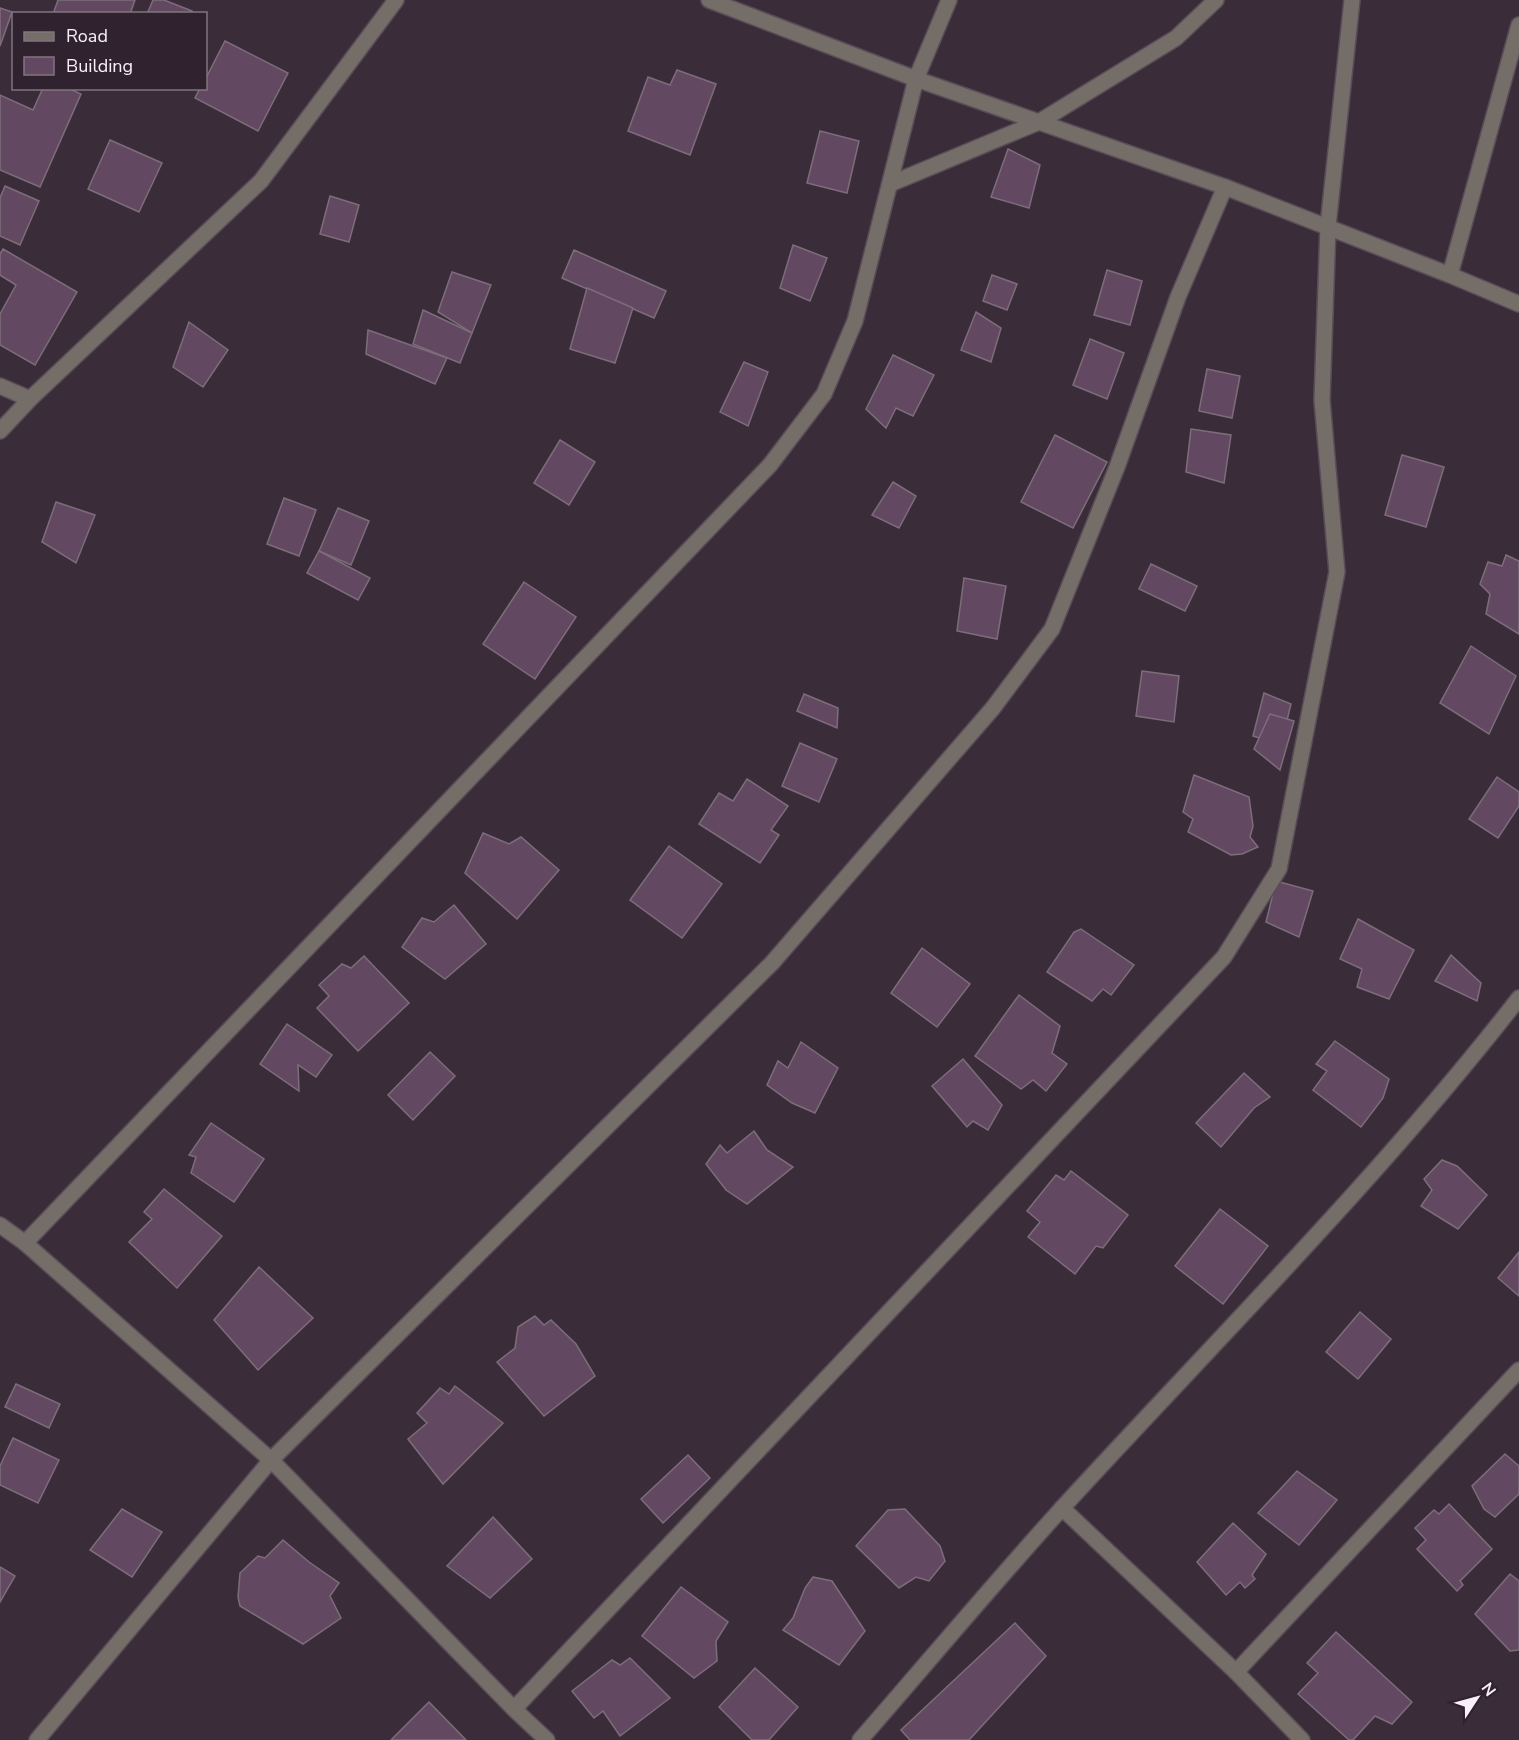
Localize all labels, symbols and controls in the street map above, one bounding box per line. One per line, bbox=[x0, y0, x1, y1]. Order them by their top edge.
legend bbox=[12, 12, 207, 90]
text: Road bbox=[66, 24, 108, 48]
text: Building bbox=[66, 54, 133, 78]
north arrow bbox=[1447, 1668, 1507, 1728]
text: N bbox=[1476, 1678, 1501, 1701]

